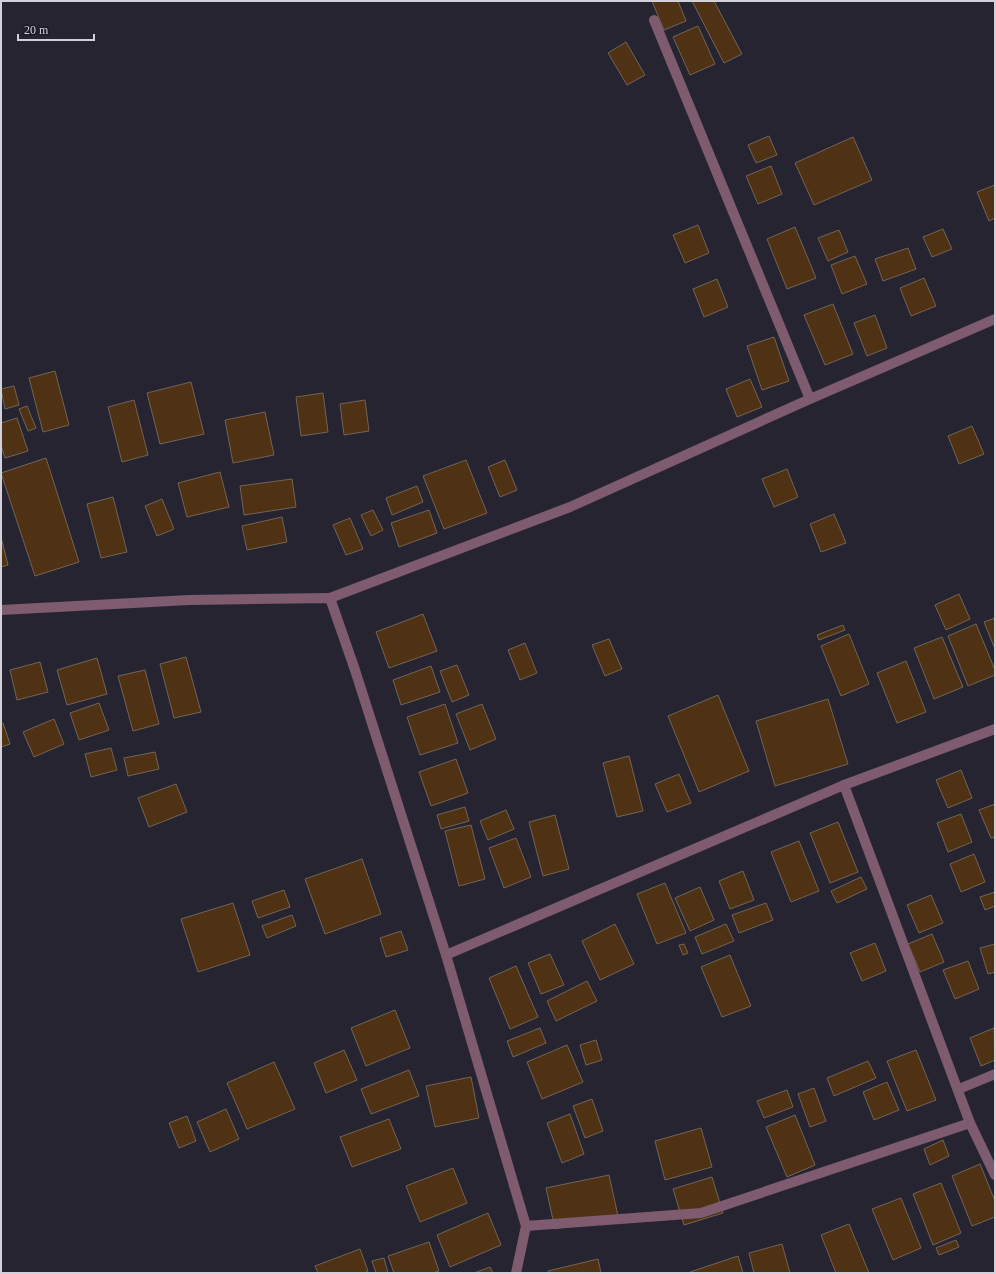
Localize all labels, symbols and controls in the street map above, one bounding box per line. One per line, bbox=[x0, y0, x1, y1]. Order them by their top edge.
scale bar bbox=[18, 16, 94, 42]
text: 20 m bbox=[24, 23, 49, 37]

